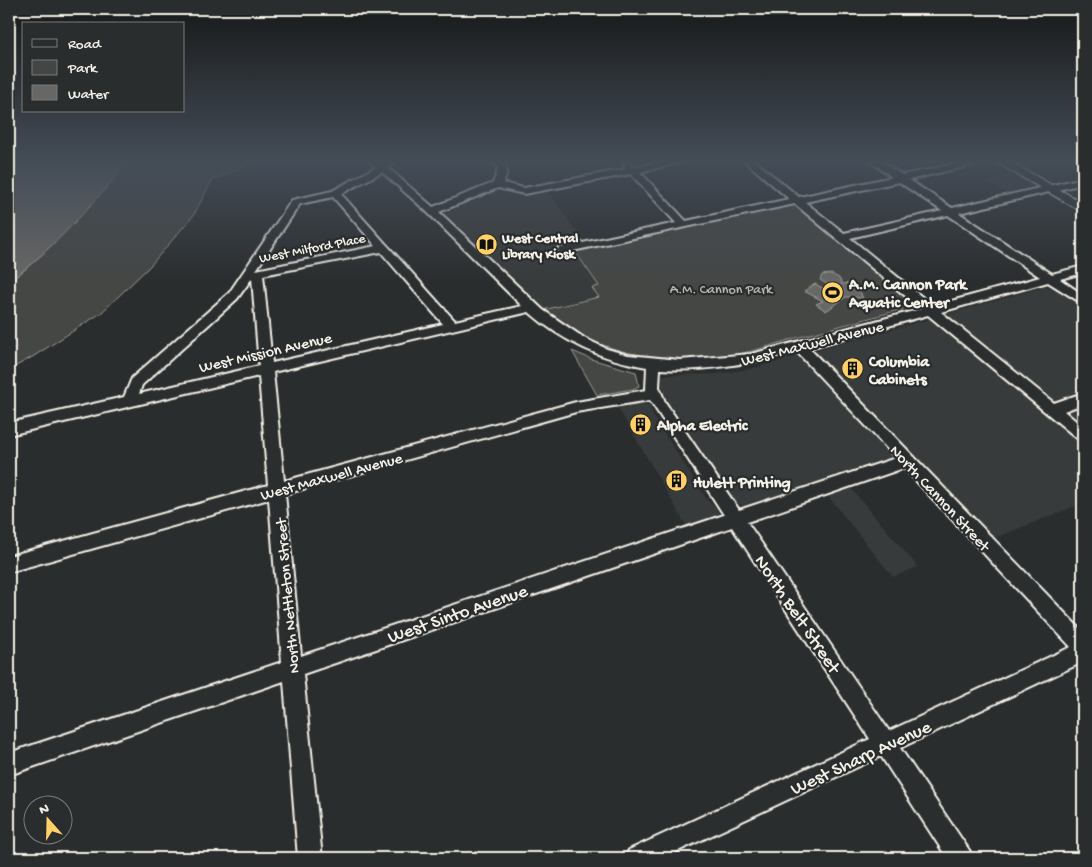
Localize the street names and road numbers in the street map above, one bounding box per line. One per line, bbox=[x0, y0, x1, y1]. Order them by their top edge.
street label: West Milford Place bbox=[258, 231, 368, 268]
street label: West Maxwell Avenue bbox=[740, 318, 887, 372]
street label: West Mission Avenue bbox=[198, 330, 335, 379]
street label: North Cannon Street bbox=[884, 442, 994, 558]
street label: West Maxwell Avenue bbox=[259, 450, 406, 506]
street label: North Nettleton Street bbox=[273, 516, 306, 674]
street label: North Belt Street bbox=[748, 551, 845, 680]
street label: West Sinto Avenue bbox=[385, 581, 531, 650]
street label: West Sharp Avenue bbox=[788, 716, 936, 802]

